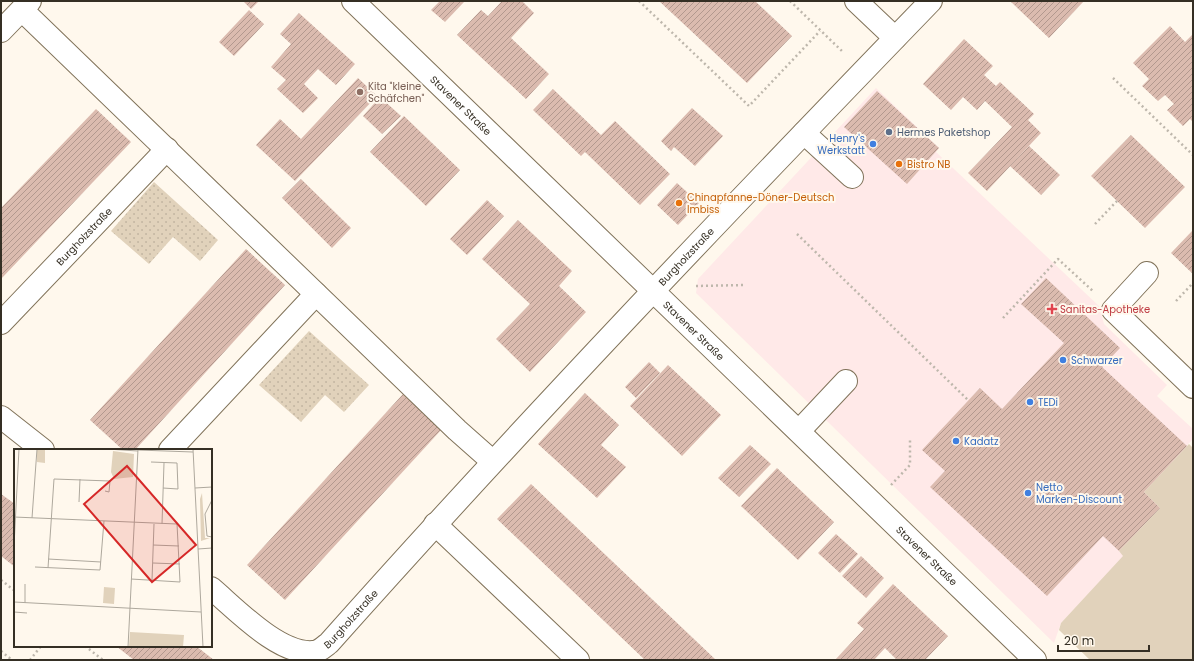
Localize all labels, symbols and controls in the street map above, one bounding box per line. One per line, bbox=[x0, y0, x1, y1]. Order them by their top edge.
street label: Stavener Straße bbox=[427, 72, 495, 138]
place label: Kita "kleine Schäfchen" bbox=[368, 79, 424, 106]
marker: Kita "kleine Schäfchen" bbox=[355, 87, 365, 97]
place label: Hermes Paketshop bbox=[897, 125, 991, 140]
marker: Hermes Paketshop bbox=[884, 127, 894, 137]
place label: Henry's Werkstatt bbox=[817, 131, 865, 158]
marker: Henry's Werkstatt bbox=[868, 139, 878, 149]
place label: Bistro NB bbox=[907, 157, 950, 172]
marker: Bistro NB bbox=[894, 159, 904, 169]
place label: Chinapfanne-Döner-Deutsch Imbiss bbox=[687, 190, 834, 217]
marker: Chinapfanne-Döner-Deutsch Imbiss bbox=[674, 198, 684, 208]
street label: Burgholzstraße bbox=[52, 204, 115, 269]
street label: Burgholzstraße bbox=[655, 224, 717, 289]
street label: Stavener Straße bbox=[660, 297, 728, 364]
place label: Sanitas-Apotheke bbox=[1060, 302, 1150, 317]
marker: Sanitas-Apotheke bbox=[1047, 304, 1057, 314]
place label: Schwarzer bbox=[1071, 353, 1123, 368]
marker: Schwarzer bbox=[1058, 355, 1068, 365]
place label: TEDi bbox=[1038, 395, 1058, 410]
marker: TEDi bbox=[1025, 397, 1035, 407]
place label: Kadatz bbox=[964, 434, 999, 449]
marker: Kadatz bbox=[951, 436, 961, 446]
inset map bbox=[14, 449, 212, 647]
place label: Netto Marken-Discount bbox=[1036, 480, 1122, 507]
marker: Netto Marken-Discount bbox=[1023, 488, 1033, 498]
street label: Stavener Straße bbox=[893, 522, 961, 589]
street label: Burgholzstraße bbox=[320, 586, 381, 652]
scale bar bbox=[1058, 627, 1149, 653]
text: 20 m bbox=[1064, 632, 1094, 649]

